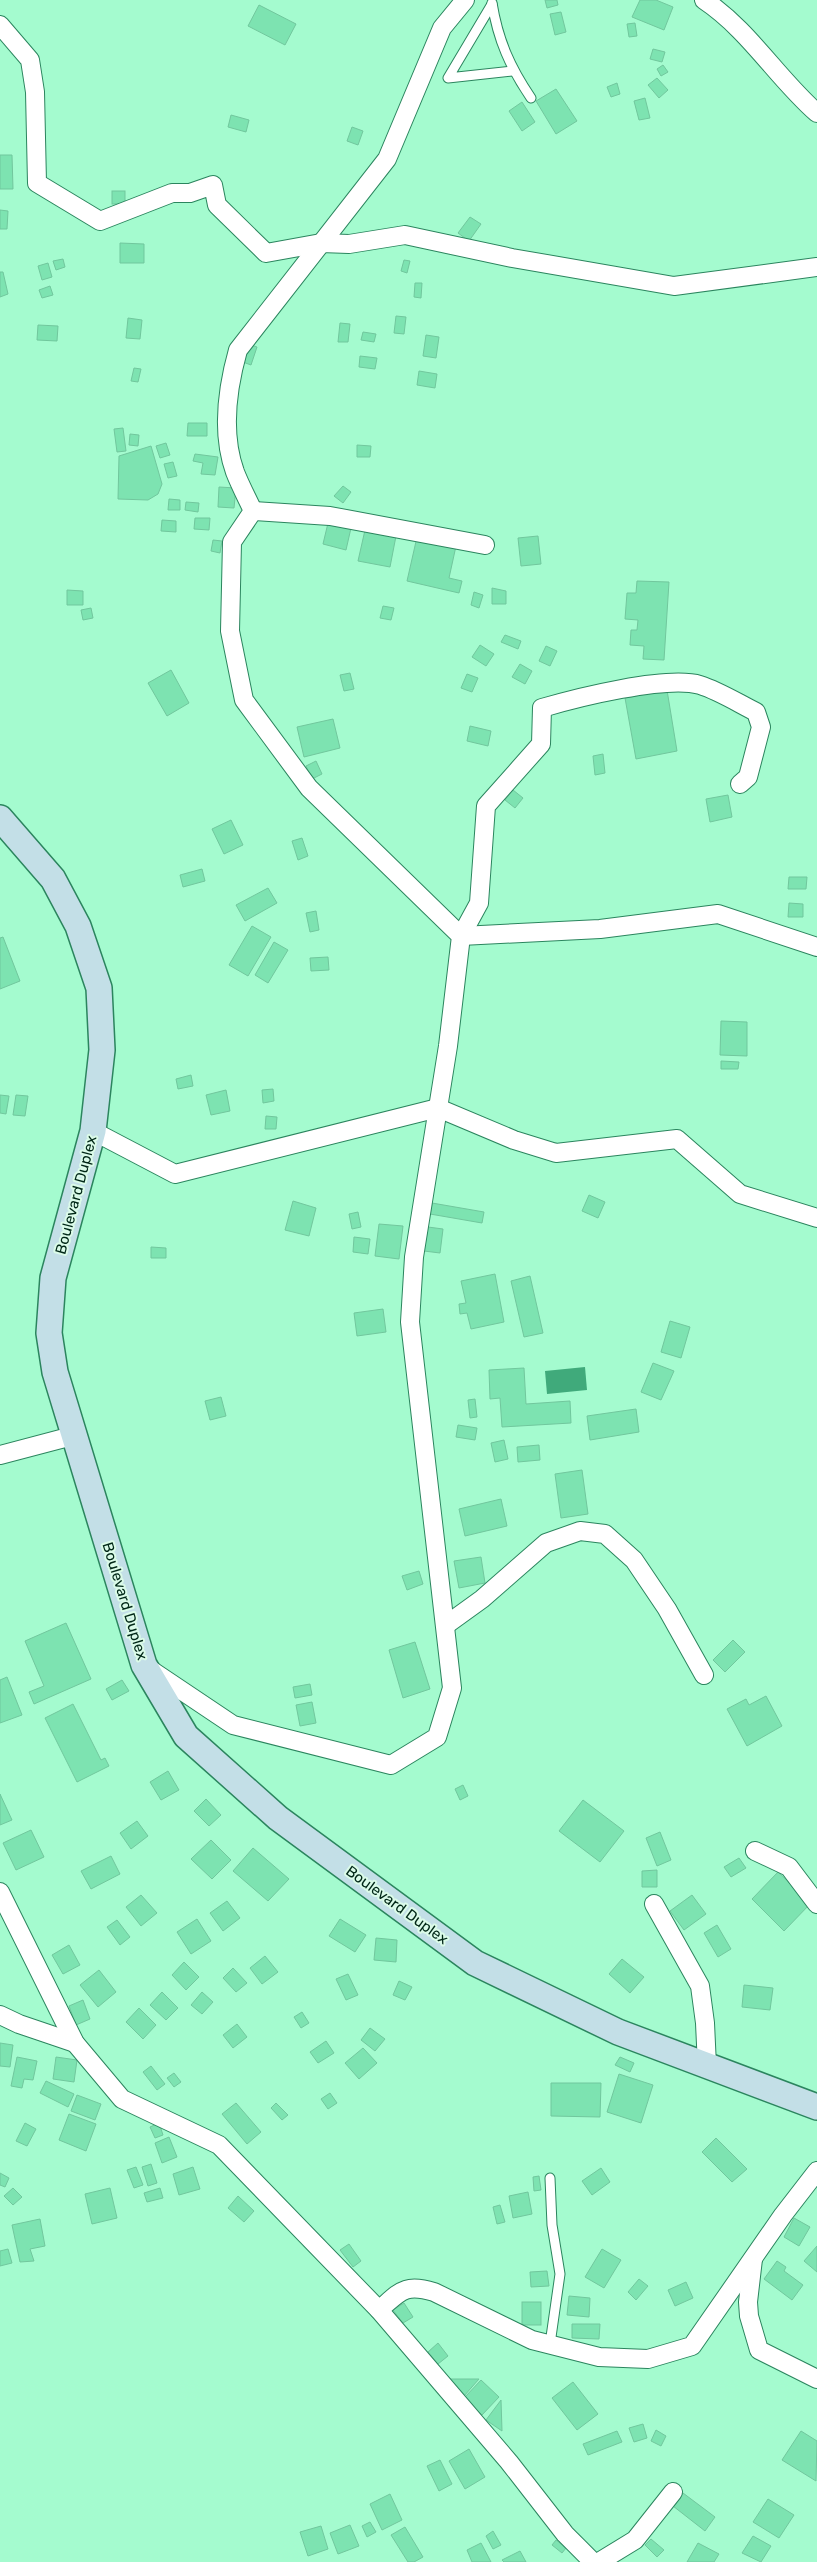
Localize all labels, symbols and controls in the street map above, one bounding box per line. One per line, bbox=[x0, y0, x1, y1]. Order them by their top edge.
street label: Boulevard Duplex bbox=[52, 1134, 100, 1256]
street label: Boulevard Duplex bbox=[99, 1540, 151, 1662]
street label: Boulevard Duplex bbox=[342, 1862, 452, 1948]

